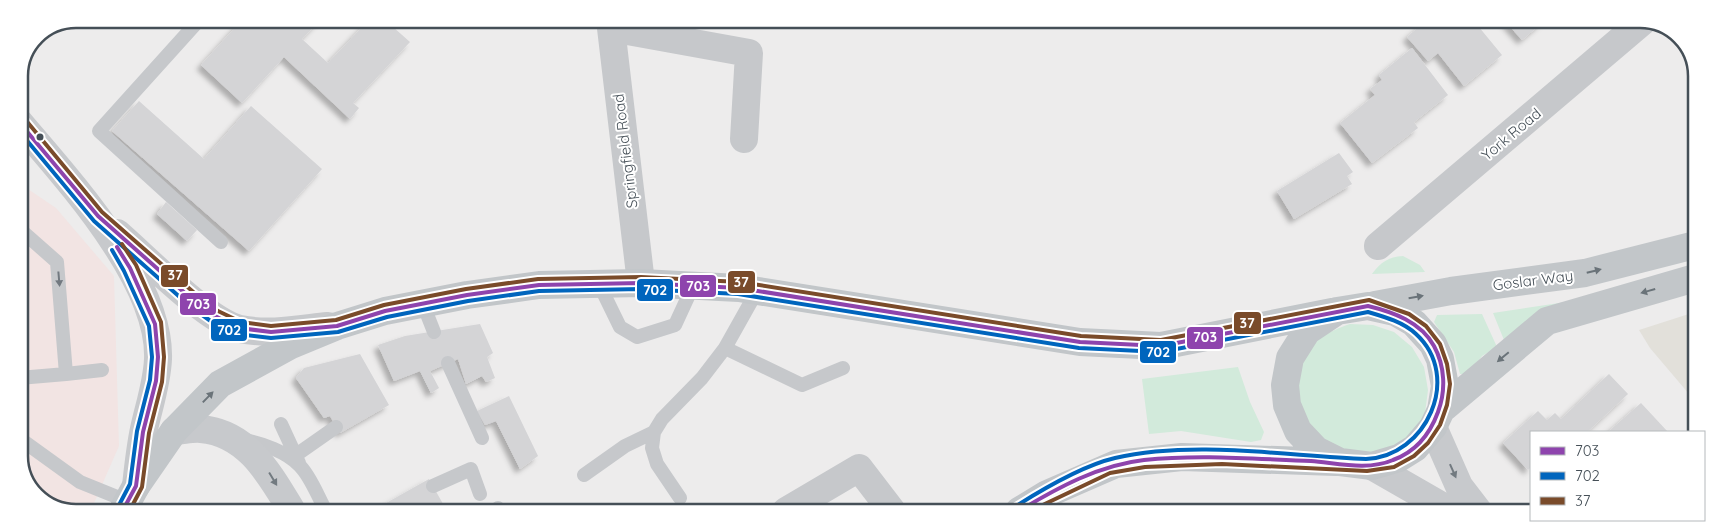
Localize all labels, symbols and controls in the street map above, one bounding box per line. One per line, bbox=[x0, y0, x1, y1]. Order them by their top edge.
street label: Springfield Road bbox=[609, 93, 641, 209]
street label: York Road bbox=[1477, 104, 1545, 164]
unlabelled marker bbox=[35, 132, 45, 142]
line badge: 37 bbox=[160, 264, 189, 288]
text: 37 bbox=[167, 266, 183, 284]
street label: Goslar Way bbox=[1492, 266, 1574, 294]
one-way arrow bbox=[1587, 267, 1602, 275]
line badge: 37 bbox=[727, 270, 756, 294]
one-way arrow bbox=[55, 271, 63, 287]
text: 37 bbox=[733, 273, 749, 291]
line badge: 703 bbox=[679, 274, 717, 298]
text: 703 bbox=[686, 277, 710, 295]
line badge: 702 bbox=[636, 278, 674, 302]
text: 702 bbox=[643, 281, 667, 299]
one-way arrow bbox=[1641, 288, 1656, 296]
line badge: 703 bbox=[179, 292, 217, 316]
one-way arrow bbox=[1409, 293, 1425, 301]
text: 703 bbox=[186, 295, 210, 313]
line badge: 37 bbox=[1233, 311, 1262, 335]
text: 37 bbox=[1239, 314, 1255, 332]
line badge: 702 bbox=[210, 318, 248, 342]
text: 702 bbox=[217, 321, 241, 339]
line badge: 703 bbox=[1186, 326, 1224, 350]
text: 703 bbox=[1193, 328, 1217, 346]
line badge: 702 bbox=[1139, 340, 1177, 364]
text: 702 bbox=[1146, 343, 1170, 361]
one-way arrow bbox=[1497, 352, 1510, 363]
one-way arrow bbox=[202, 391, 214, 403]
legend bbox=[1530, 431, 1705, 521]
text: 703 bbox=[1575, 441, 1600, 460]
one-way arrow bbox=[1449, 464, 1457, 478]
text: 702 bbox=[1575, 466, 1600, 485]
one-way arrow bbox=[269, 473, 278, 486]
text: 37 bbox=[1575, 491, 1591, 510]

